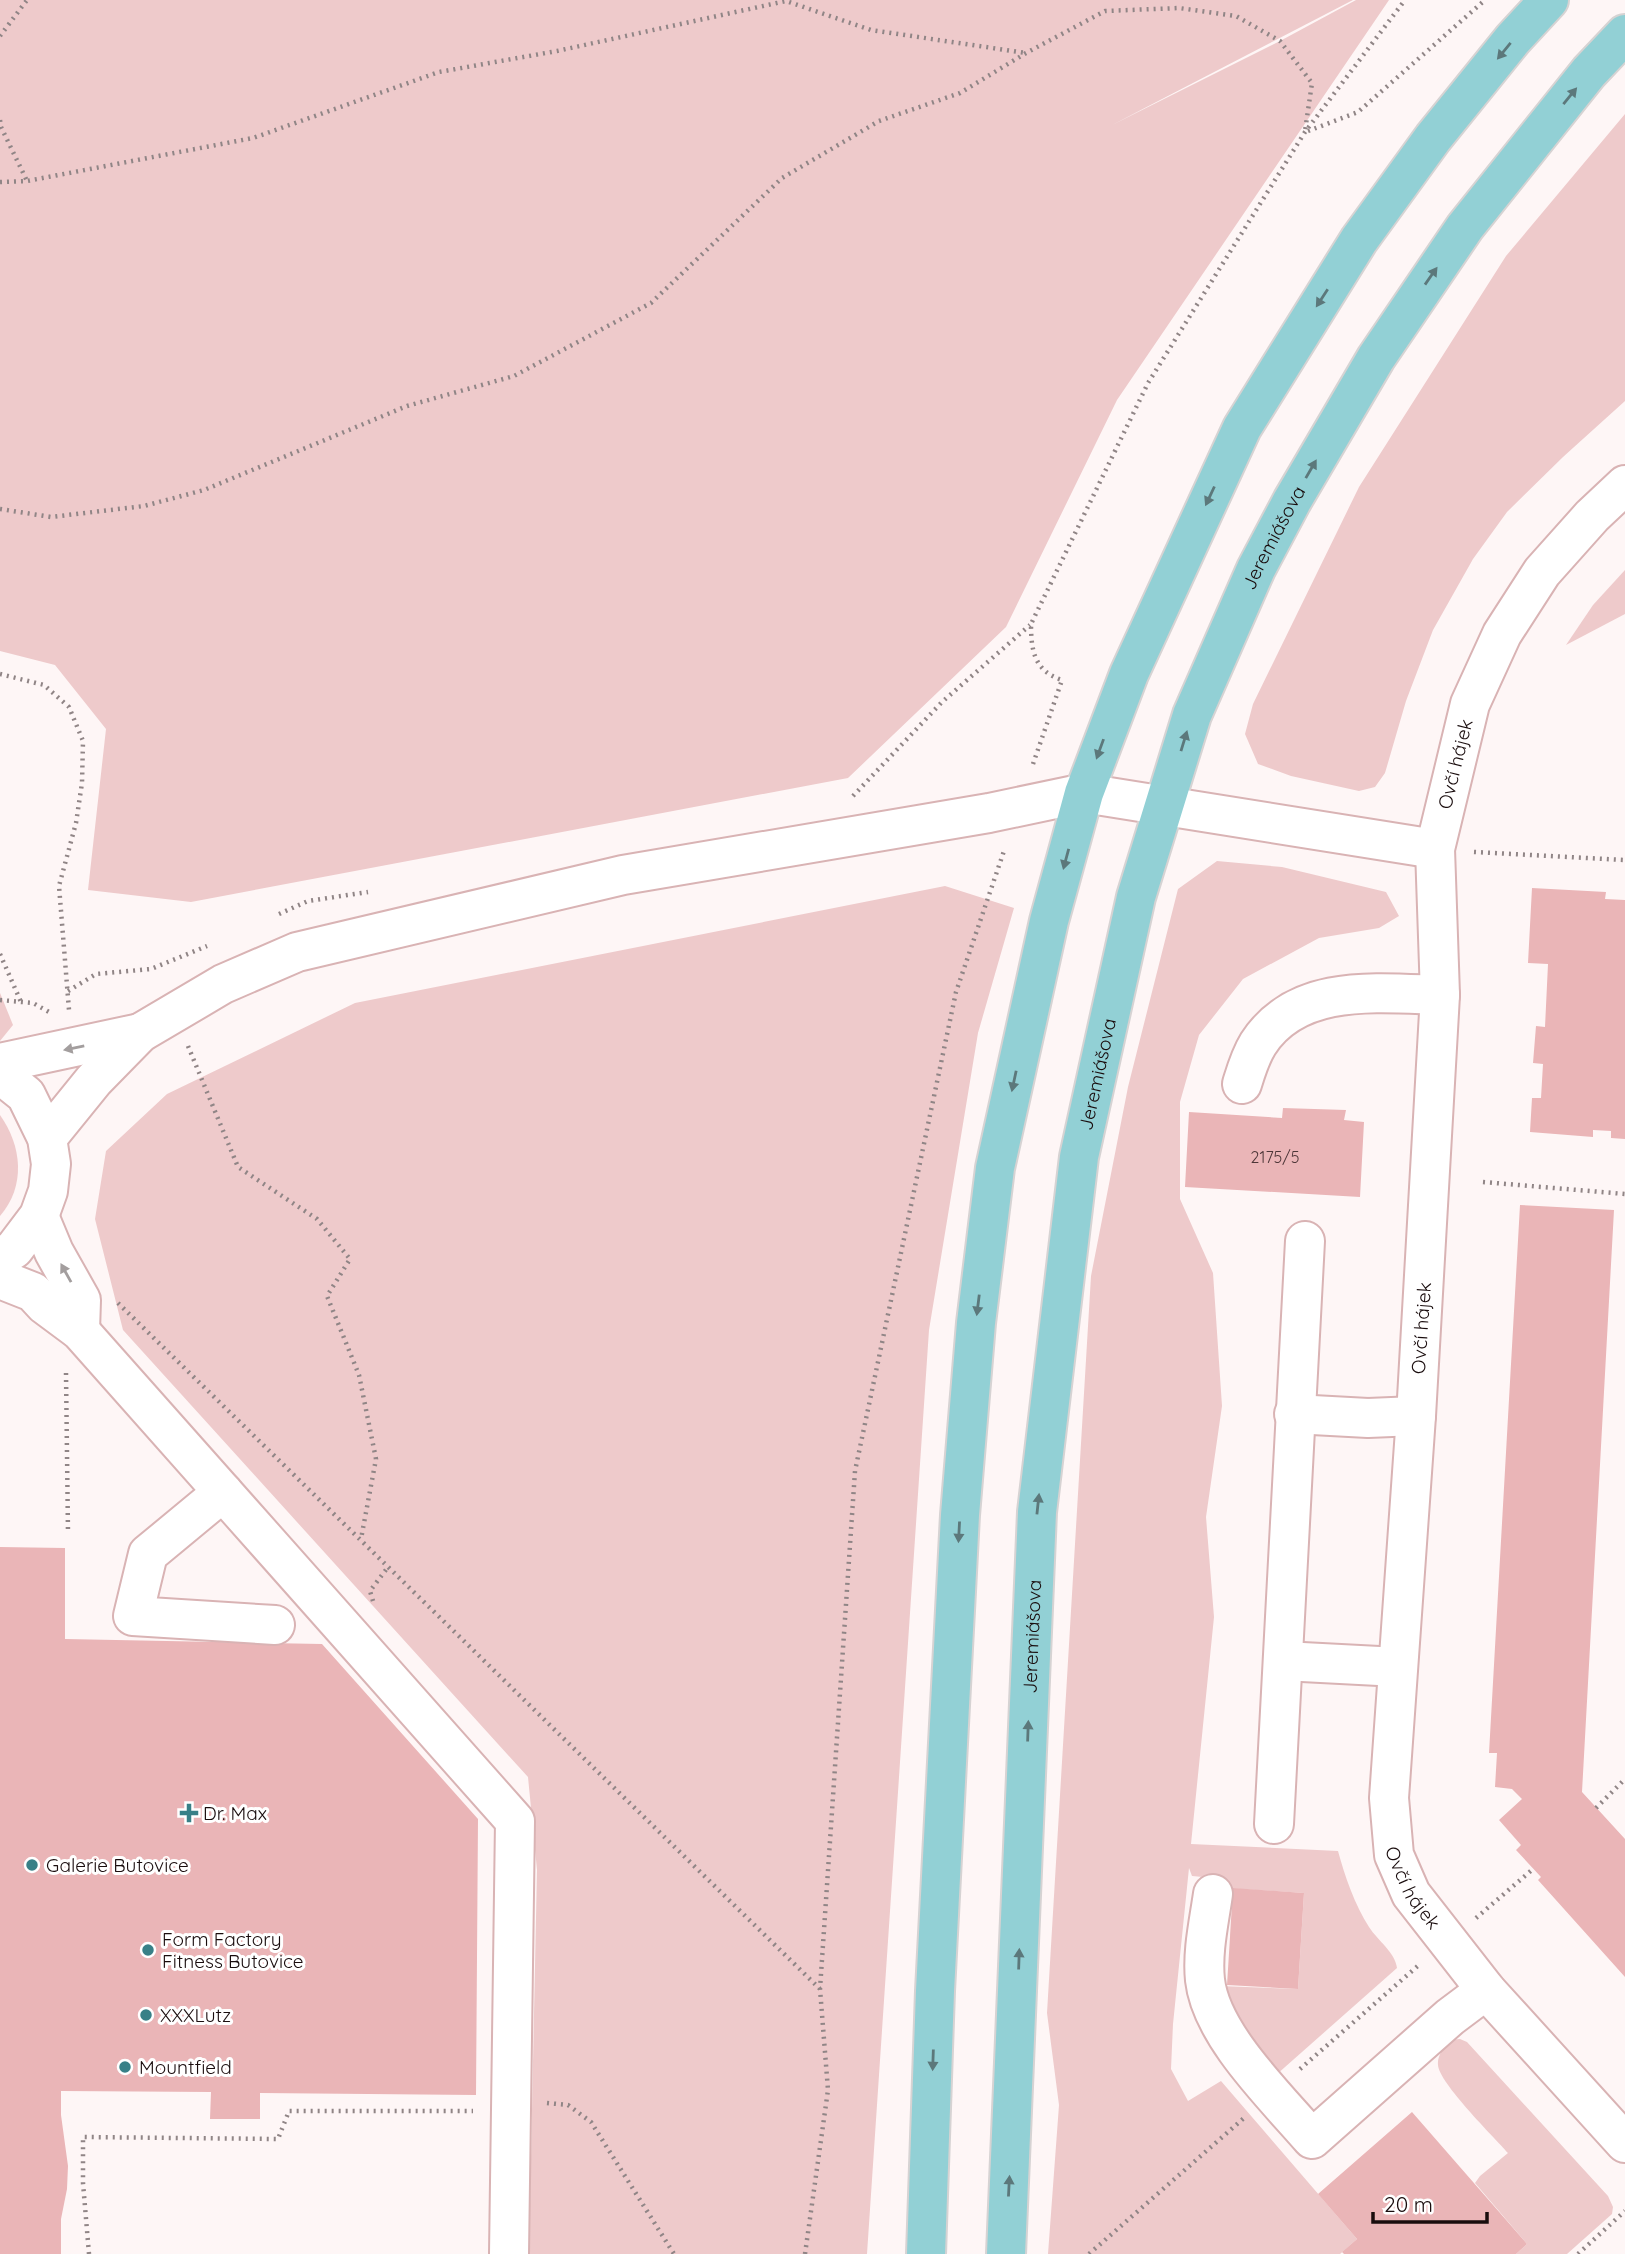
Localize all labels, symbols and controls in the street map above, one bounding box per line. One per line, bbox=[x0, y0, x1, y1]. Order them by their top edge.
one-way arrow bbox=[1496, 42, 1511, 60]
one-way arrow bbox=[1563, 87, 1578, 105]
one-way arrow bbox=[1424, 267, 1438, 285]
one-way arrow bbox=[1315, 288, 1328, 307]
one-way arrow bbox=[1305, 459, 1317, 478]
street label: Jeremiášova bbox=[1237, 481, 1310, 593]
one-way arrow bbox=[1205, 485, 1216, 506]
street label: Ovčí hájek bbox=[1432, 716, 1478, 812]
one-way arrow bbox=[1179, 730, 1190, 751]
one-way arrow bbox=[1094, 738, 1105, 759]
one-way arrow bbox=[1060, 848, 1071, 870]
street label: Jeremiášova bbox=[1073, 1016, 1121, 1132]
one-way arrow bbox=[63, 1043, 85, 1054]
one-way arrow bbox=[1008, 1070, 1019, 1092]
house number: 2175/5 bbox=[1251, 1147, 1299, 1167]
one-way arrow bbox=[60, 1263, 72, 1282]
street label: Ovčí hájek bbox=[1406, 1281, 1436, 1375]
one-way arrow bbox=[972, 1294, 983, 1316]
one-way arrow bbox=[1033, 1493, 1044, 1515]
one-way arrow bbox=[953, 1521, 964, 1543]
street label: Jeremiášova bbox=[1017, 1579, 1046, 1694]
one-way arrow bbox=[1023, 1720, 1034, 1742]
place label: Dr. Max bbox=[203, 1801, 267, 1825]
marker: Dr. Max bbox=[181, 1805, 197, 1821]
street label: Ovčí hájek bbox=[1381, 1846, 1446, 1934]
place label: Galerie Butovice bbox=[46, 1853, 189, 1877]
marker: Galerie Butovice bbox=[24, 1857, 40, 1873]
place label: Form Factory Fitness Butovice bbox=[162, 1927, 304, 1973]
marker: Form Factory Fitness Butovice bbox=[140, 1942, 156, 1958]
one-way arrow bbox=[1014, 1947, 1025, 1969]
place label: XXXLutz bbox=[160, 2003, 231, 2027]
marker: XXXLutz bbox=[138, 2007, 154, 2023]
one-way arrow bbox=[927, 2049, 938, 2071]
place label: Mountfield bbox=[139, 2055, 232, 2079]
marker: Mountfield bbox=[117, 2059, 133, 2075]
one-way arrow bbox=[1003, 2175, 1014, 2197]
scale bar bbox=[1373, 2180, 1487, 2224]
text: 20 m bbox=[1384, 2191, 1433, 2217]

